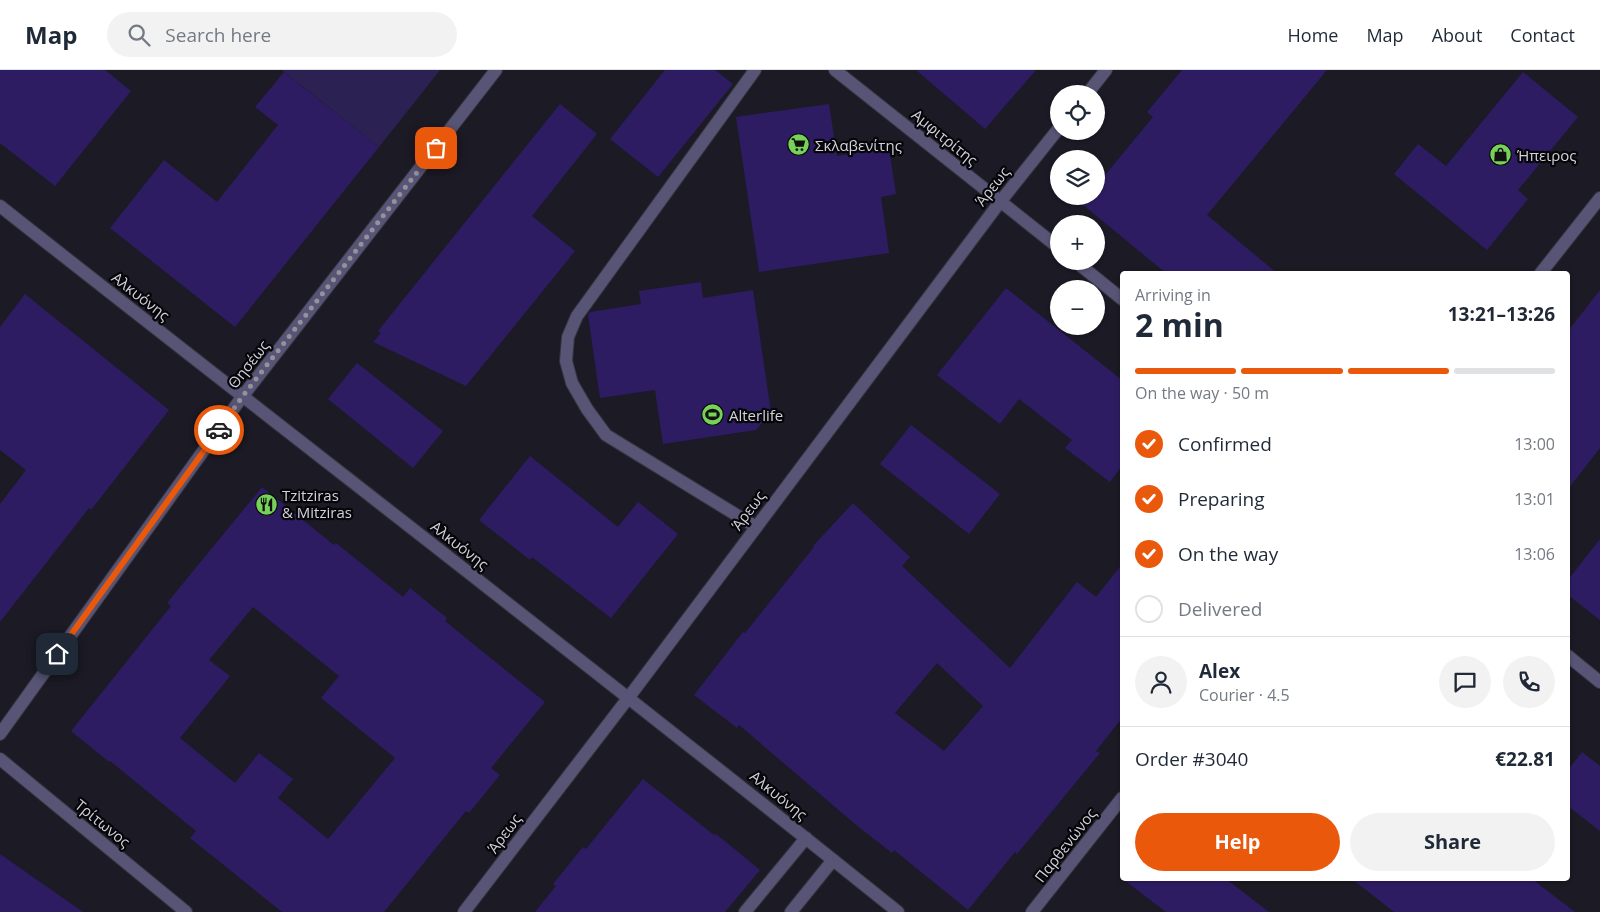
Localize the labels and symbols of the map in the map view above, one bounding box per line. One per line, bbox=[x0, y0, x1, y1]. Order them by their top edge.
street label: Αμφιτρίτης bbox=[908, 104, 982, 170]
pin bbox=[415, 127, 457, 169]
supermarket icon: Σκλαβενίτης bbox=[787, 133, 811, 157]
place label: Σκλαβενίτης bbox=[815, 135, 902, 155]
shop icon: Ήπειρος bbox=[1489, 143, 1513, 167]
place label: Ήπειρος bbox=[1516, 145, 1577, 165]
street label: Άρεως bbox=[970, 162, 1014, 210]
street label: Αλκυόνης bbox=[108, 267, 174, 325]
street label: Θησέως bbox=[223, 336, 273, 392]
sports icon: Alterlife bbox=[701, 403, 725, 427]
courier bbox=[194, 405, 244, 455]
place label: Alterlife bbox=[729, 405, 783, 425]
place label: Tzitziras & Mitziras bbox=[282, 485, 352, 522]
street label: Άρεως bbox=[727, 486, 769, 534]
restaurant icon: Tzitziras & Mitziras bbox=[254, 492, 278, 516]
street label: Αλκυόνης bbox=[427, 516, 493, 574]
pin bbox=[36, 633, 78, 675]
street label: Αλκυόνης bbox=[746, 766, 812, 824]
street label: Τρίτωνος bbox=[71, 795, 135, 851]
street label: Παρθενώνος bbox=[1030, 804, 1100, 886]
street label: Άρεως bbox=[483, 809, 525, 857]

